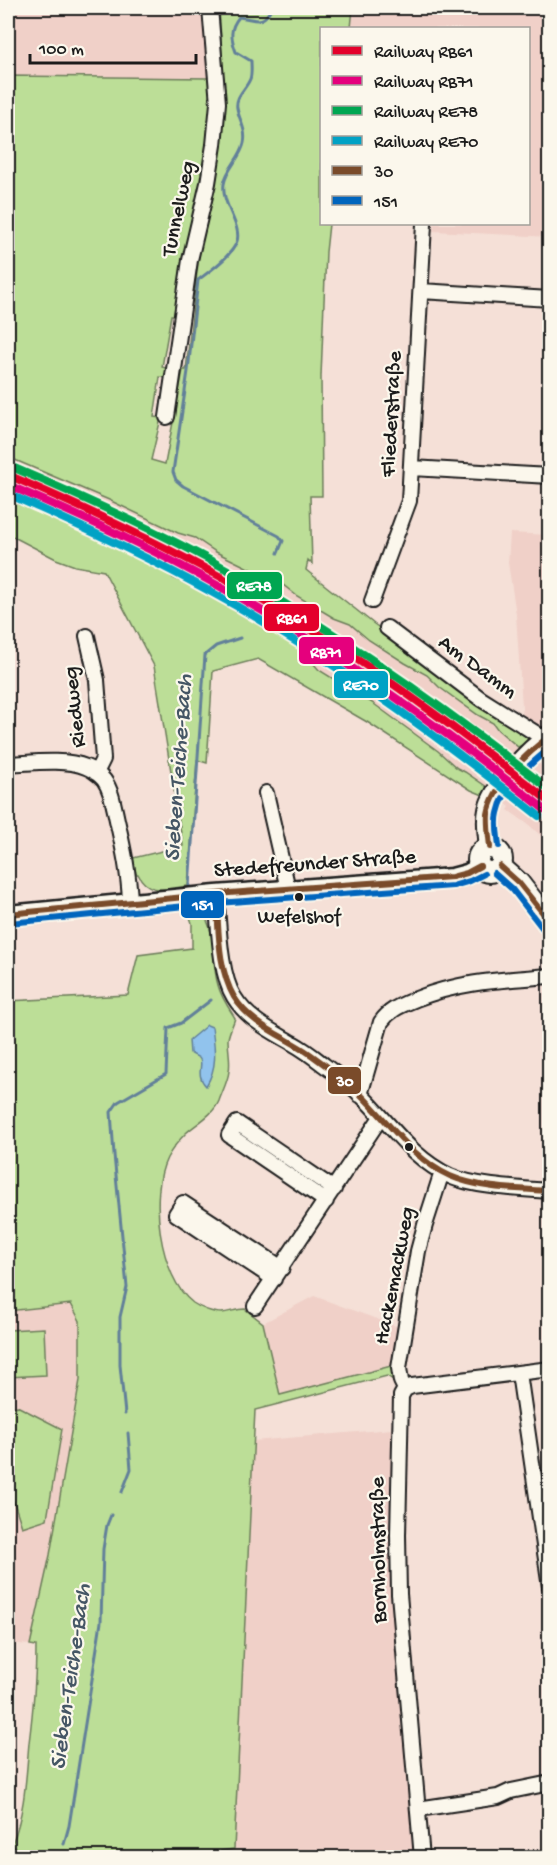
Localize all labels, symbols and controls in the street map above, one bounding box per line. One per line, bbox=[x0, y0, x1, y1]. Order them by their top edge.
scale bar bbox=[30, 27, 196, 65]
legend bbox=[320, 27, 530, 225]
text: 100 m bbox=[38, 40, 84, 61]
text: Railway RB61 bbox=[374, 43, 473, 64]
text: Railway RB71 bbox=[374, 73, 474, 94]
text: Railway RE78 bbox=[374, 103, 478, 124]
text: Railway RE70 bbox=[374, 133, 479, 154]
street label: Tunnelweg bbox=[157, 159, 203, 261]
text: 30 bbox=[373, 163, 394, 184]
text: 151 bbox=[373, 193, 398, 214]
street label: Fliederstraße bbox=[377, 350, 409, 479]
line badge: RE78 bbox=[226, 571, 283, 600]
text: RE78 bbox=[235, 579, 272, 598]
line badge: RB61 bbox=[263, 603, 320, 632]
text: RB61 bbox=[275, 611, 308, 630]
street label: Am Damm bbox=[432, 631, 522, 706]
line badge: RB71 bbox=[298, 636, 355, 665]
text: RB71 bbox=[309, 645, 342, 664]
street label: Riedweg bbox=[59, 665, 93, 749]
line badge: RE70 bbox=[333, 670, 389, 699]
water label: Sieben-Teiche-Bach bbox=[159, 673, 201, 862]
text: RE70 bbox=[342, 678, 379, 697]
street label: Stedefreunder Straße bbox=[213, 845, 418, 885]
line badge: 151 bbox=[180, 890, 225, 919]
marker: Wefelshof bbox=[293, 891, 305, 903]
text: 151 bbox=[191, 898, 214, 917]
place label: Wefelshof bbox=[258, 907, 342, 930]
line badge: 30 bbox=[327, 1066, 362, 1095]
text: 30 bbox=[335, 1074, 354, 1093]
unlabelled marker bbox=[403, 1141, 415, 1153]
street label: Hackemackweg bbox=[370, 1205, 422, 1347]
street label: Bornholmstraße bbox=[366, 1476, 394, 1624]
water label: Sieben-Teiche-Bach bbox=[45, 1581, 100, 1772]

